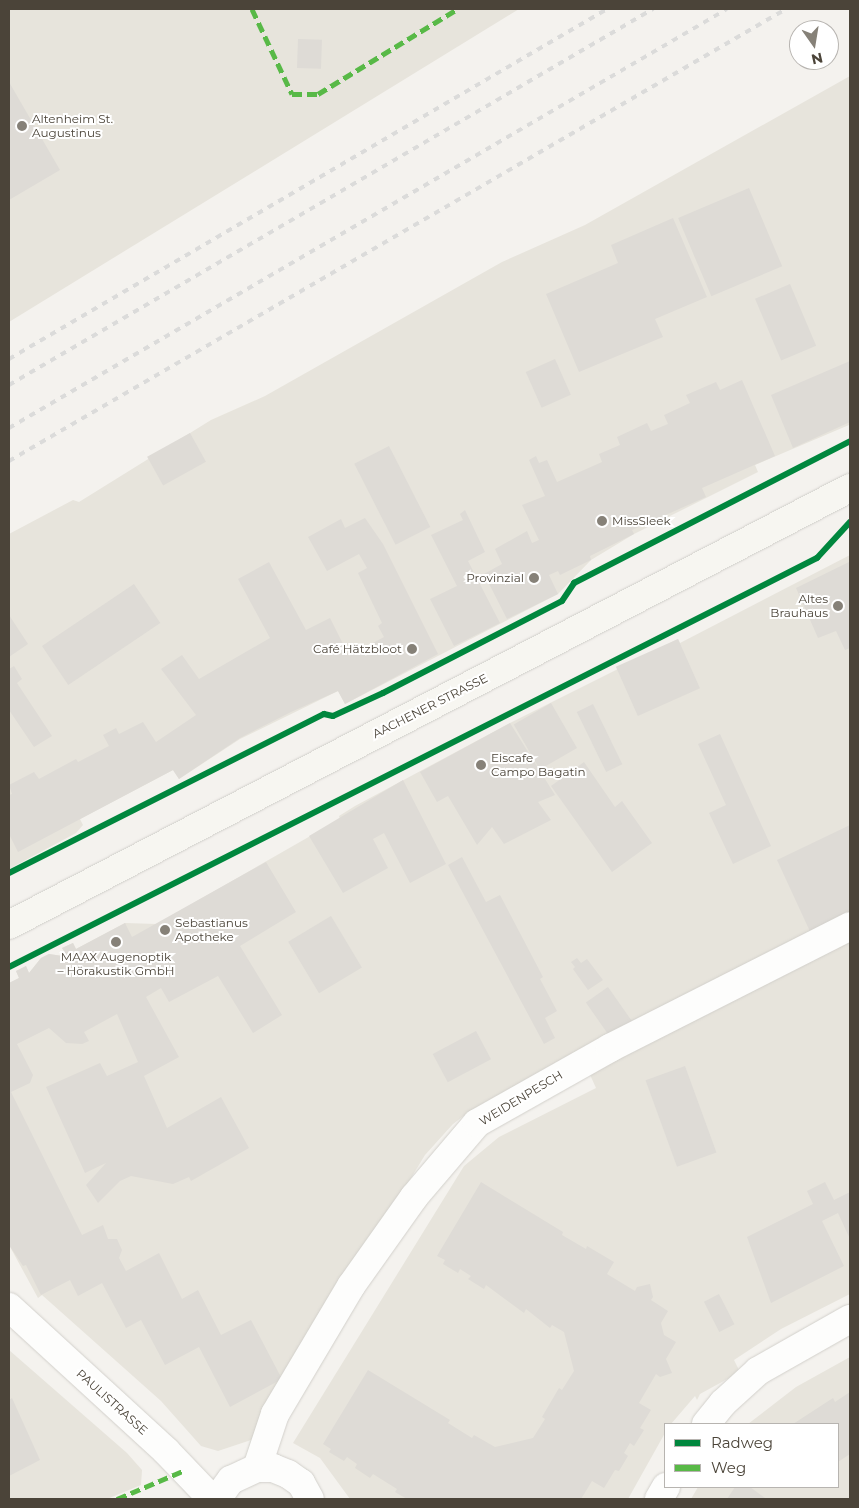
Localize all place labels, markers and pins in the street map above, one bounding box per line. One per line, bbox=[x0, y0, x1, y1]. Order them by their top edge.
place label: Altenheim St. Augustinus bbox=[32, 112, 113, 140]
marker: Altenheim St. Augustinus bbox=[16, 120, 28, 132]
place label: MissSleek bbox=[612, 514, 671, 528]
marker: MissSleek bbox=[596, 515, 608, 527]
place label: Provinzial bbox=[466, 571, 524, 585]
marker: Provinzial bbox=[528, 572, 540, 584]
place label: Altes Brauhaus bbox=[770, 592, 828, 620]
marker: Altes Brauhaus bbox=[832, 600, 844, 612]
place label: Café Hätzbloot bbox=[313, 642, 402, 656]
marker: Café Hätzbloot bbox=[406, 643, 418, 655]
place label: Eiscafe Campo Bagatin bbox=[491, 751, 586, 779]
marker: Eiscafe Campo Bagatin bbox=[475, 759, 487, 771]
place label: Sebastianus Apotheke bbox=[175, 916, 248, 944]
marker: Sebastianus Apotheke bbox=[159, 924, 171, 936]
marker: MAAX Augenoptik – Hörakustik GmbH bbox=[110, 936, 122, 948]
place label: MAAX Augenoptik – Hörakustik GmbH bbox=[57, 950, 175, 978]

